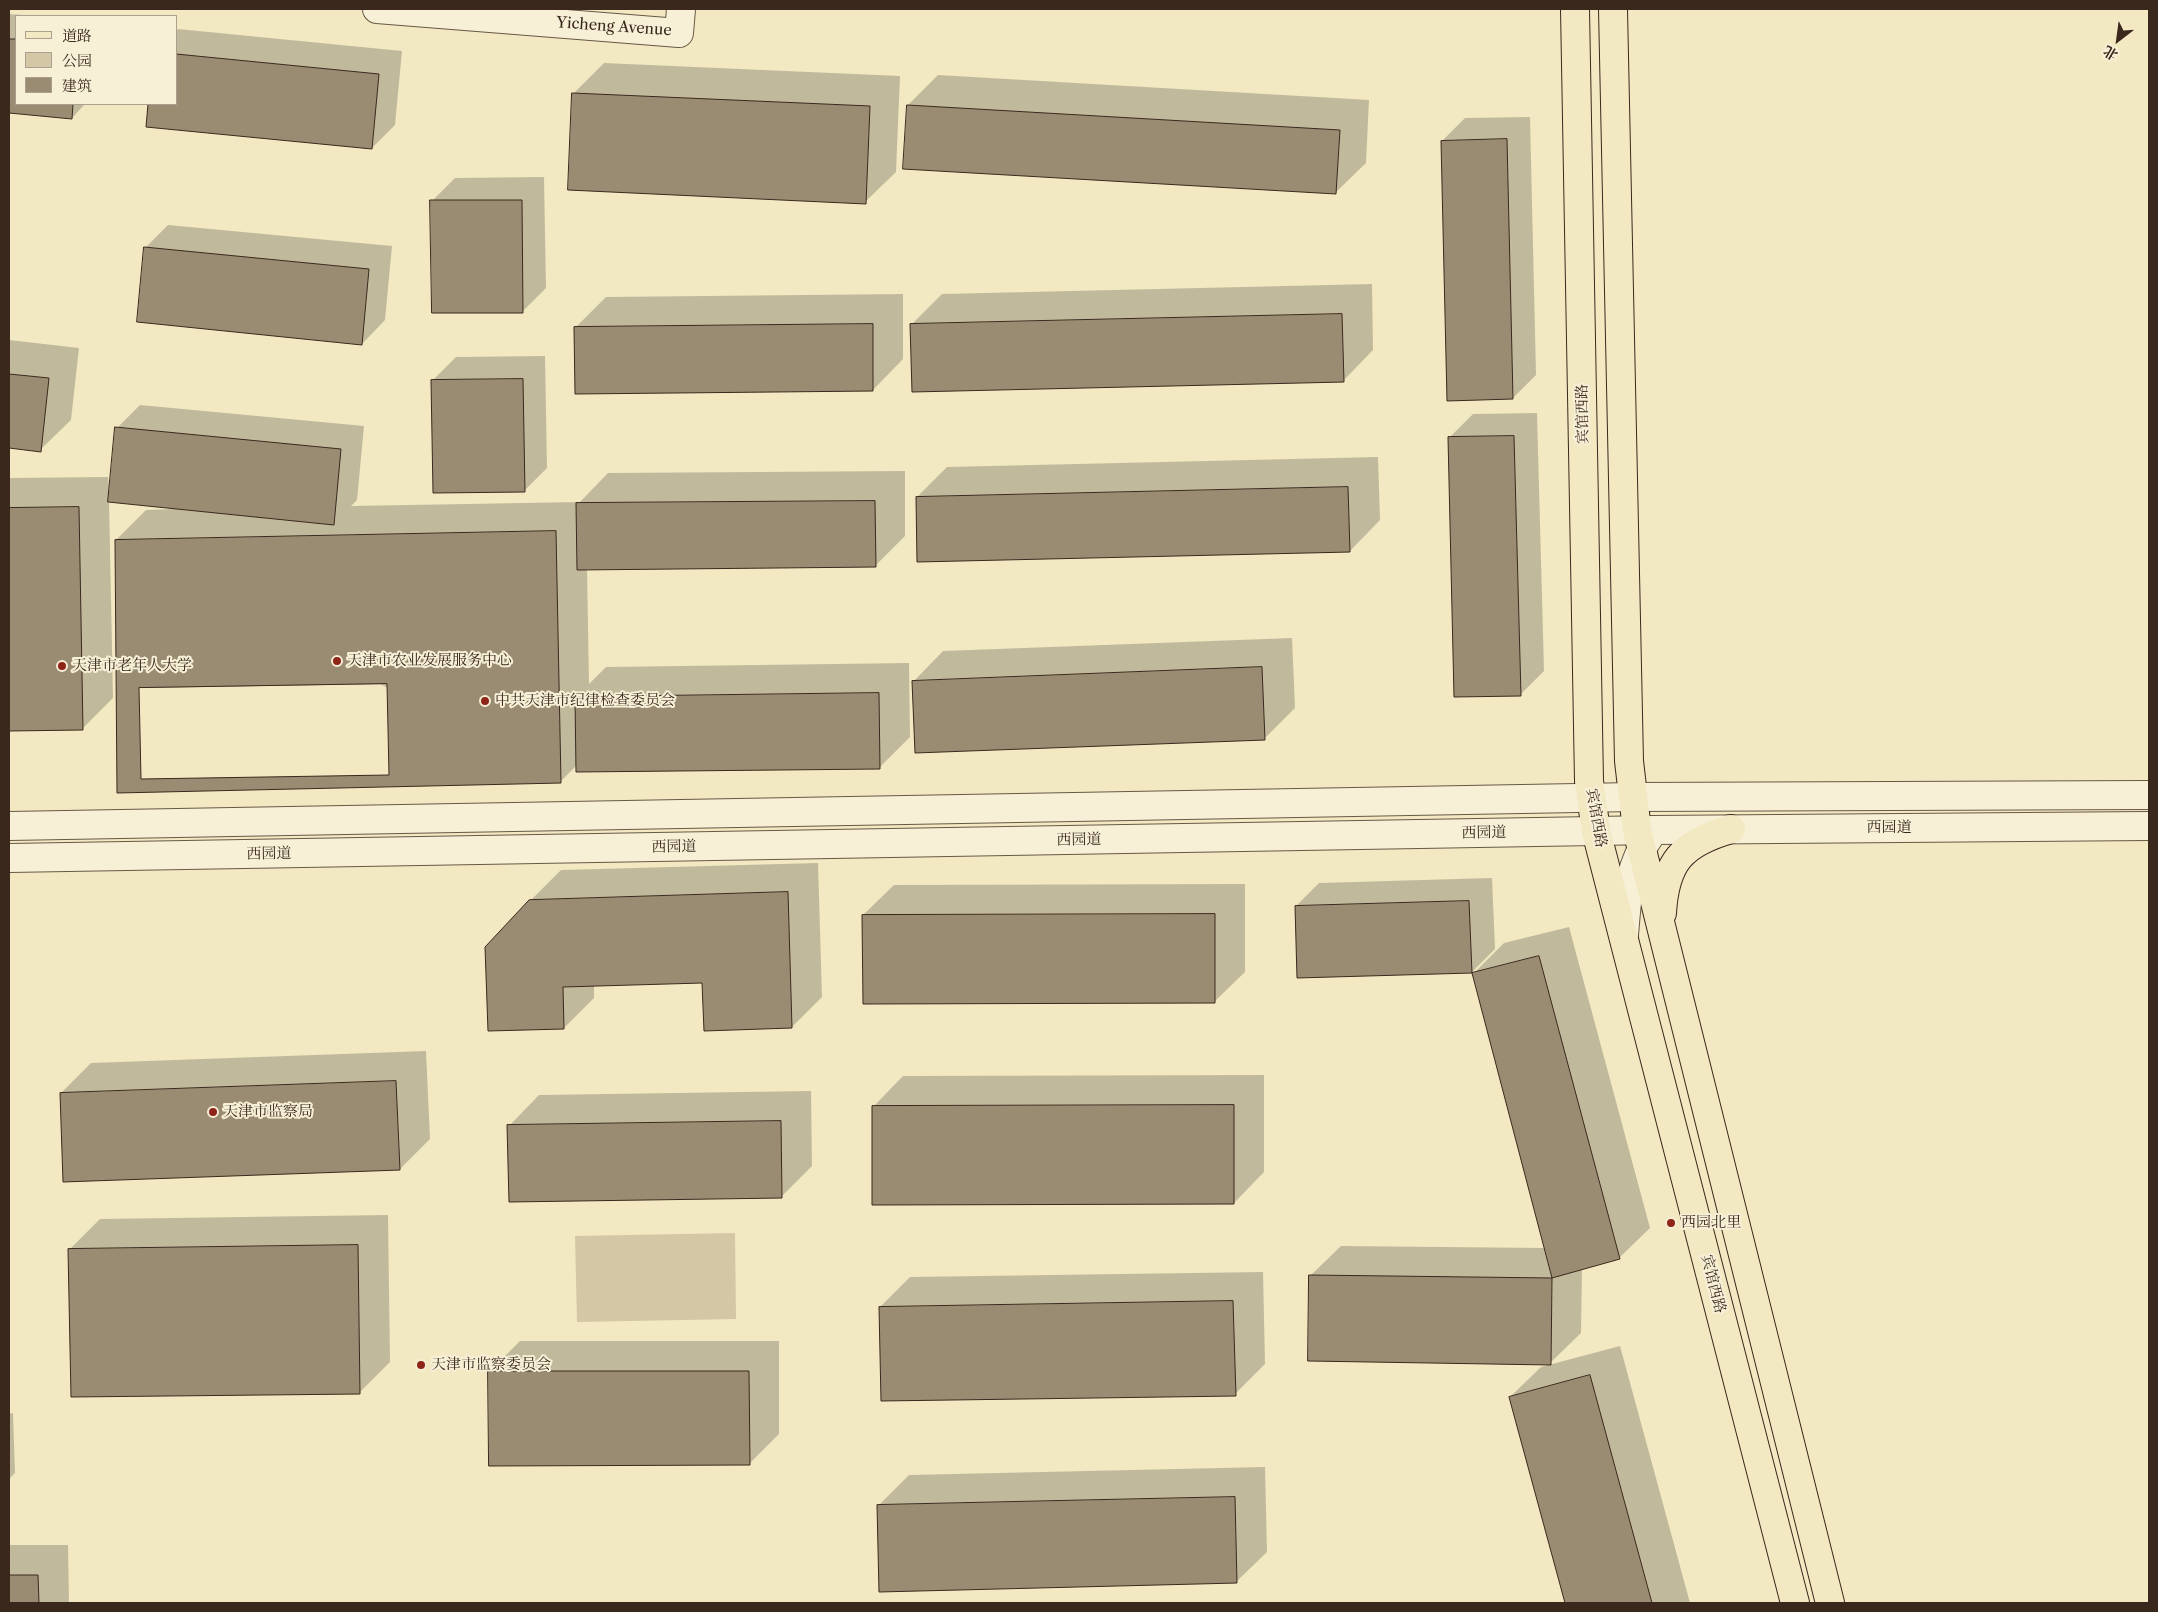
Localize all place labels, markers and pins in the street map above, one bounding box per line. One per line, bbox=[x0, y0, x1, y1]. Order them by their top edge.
place label: 天津市农业发展服务中心 bbox=[347, 652, 512, 670]
marker: 天津市农业发展服务中心 bbox=[331, 655, 343, 667]
place label: 天津市老年人大学 bbox=[72, 657, 192, 675]
marker: 天津市老年人大学 bbox=[56, 660, 68, 672]
place label: 中共天津市纪律检查委员会 bbox=[495, 692, 675, 710]
marker: 中共天津市纪律检查委员会 bbox=[479, 695, 491, 707]
place label: 天津市监察局 bbox=[223, 1103, 313, 1121]
marker: 天津市监察局 bbox=[207, 1106, 219, 1118]
place label: 西园北里 bbox=[1681, 1214, 1741, 1232]
marker: 西园北里 bbox=[1665, 1217, 1677, 1229]
place label: 天津市监察委员会 bbox=[431, 1356, 551, 1374]
marker: 天津市监察委员会 bbox=[415, 1359, 427, 1371]

